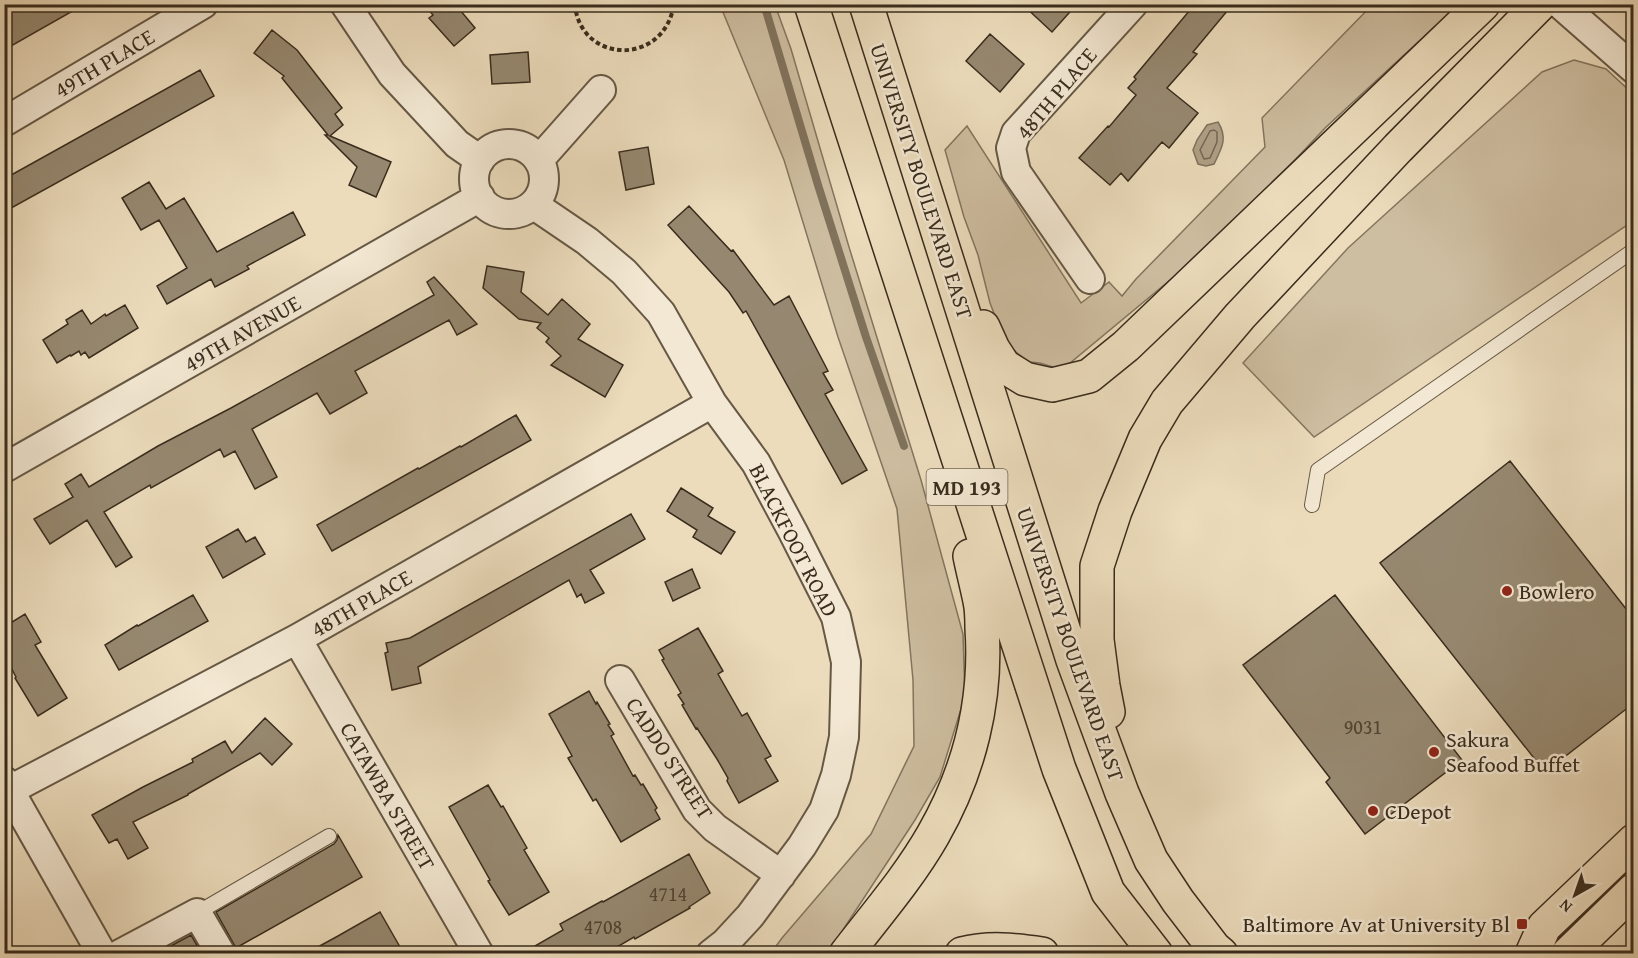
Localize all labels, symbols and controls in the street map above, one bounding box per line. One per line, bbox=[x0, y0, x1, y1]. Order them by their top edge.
street label: 49TH PLACE bbox=[48, 21, 160, 105]
street label: UNIVERSITY BOULEVARD EAST bbox=[862, 39, 982, 323]
street label: 48TH PLACE bbox=[1008, 40, 1104, 146]
street label: 49TH AVENUE bbox=[178, 287, 306, 379]
street label: BLACKFOOT ROAD bbox=[742, 458, 846, 622]
road number: MD 193 bbox=[926, 469, 1008, 505]
street label: UNIVERSITY BOULEVARD EAST bbox=[1009, 503, 1133, 785]
street label: 48TH PLACE bbox=[305, 561, 417, 645]
place label: Bowlero bbox=[1519, 575, 1594, 607]
marker: Bowlero bbox=[1500, 584, 1514, 598]
street label: CADDO STREET bbox=[618, 691, 722, 825]
house number: 9031 bbox=[1344, 712, 1382, 741]
street label: CATAWBA STREET bbox=[333, 716, 443, 876]
place label: Sakura Seafood Buffet bbox=[1446, 723, 1580, 780]
marker: Sakura Seafood Buffet bbox=[1427, 745, 1441, 759]
place label: CDepot bbox=[1385, 795, 1452, 827]
marker: CDepot bbox=[1366, 804, 1380, 818]
north arrow bbox=[1545, 865, 1605, 925]
house number: 4714 bbox=[649, 879, 687, 908]
text: N bbox=[1553, 894, 1577, 919]
place label: Baltimore Av at University Bl bbox=[1243, 908, 1510, 940]
house number: 4708 bbox=[584, 912, 622, 941]
marker: Baltimore Av at University Bl bbox=[1515, 917, 1529, 931]

